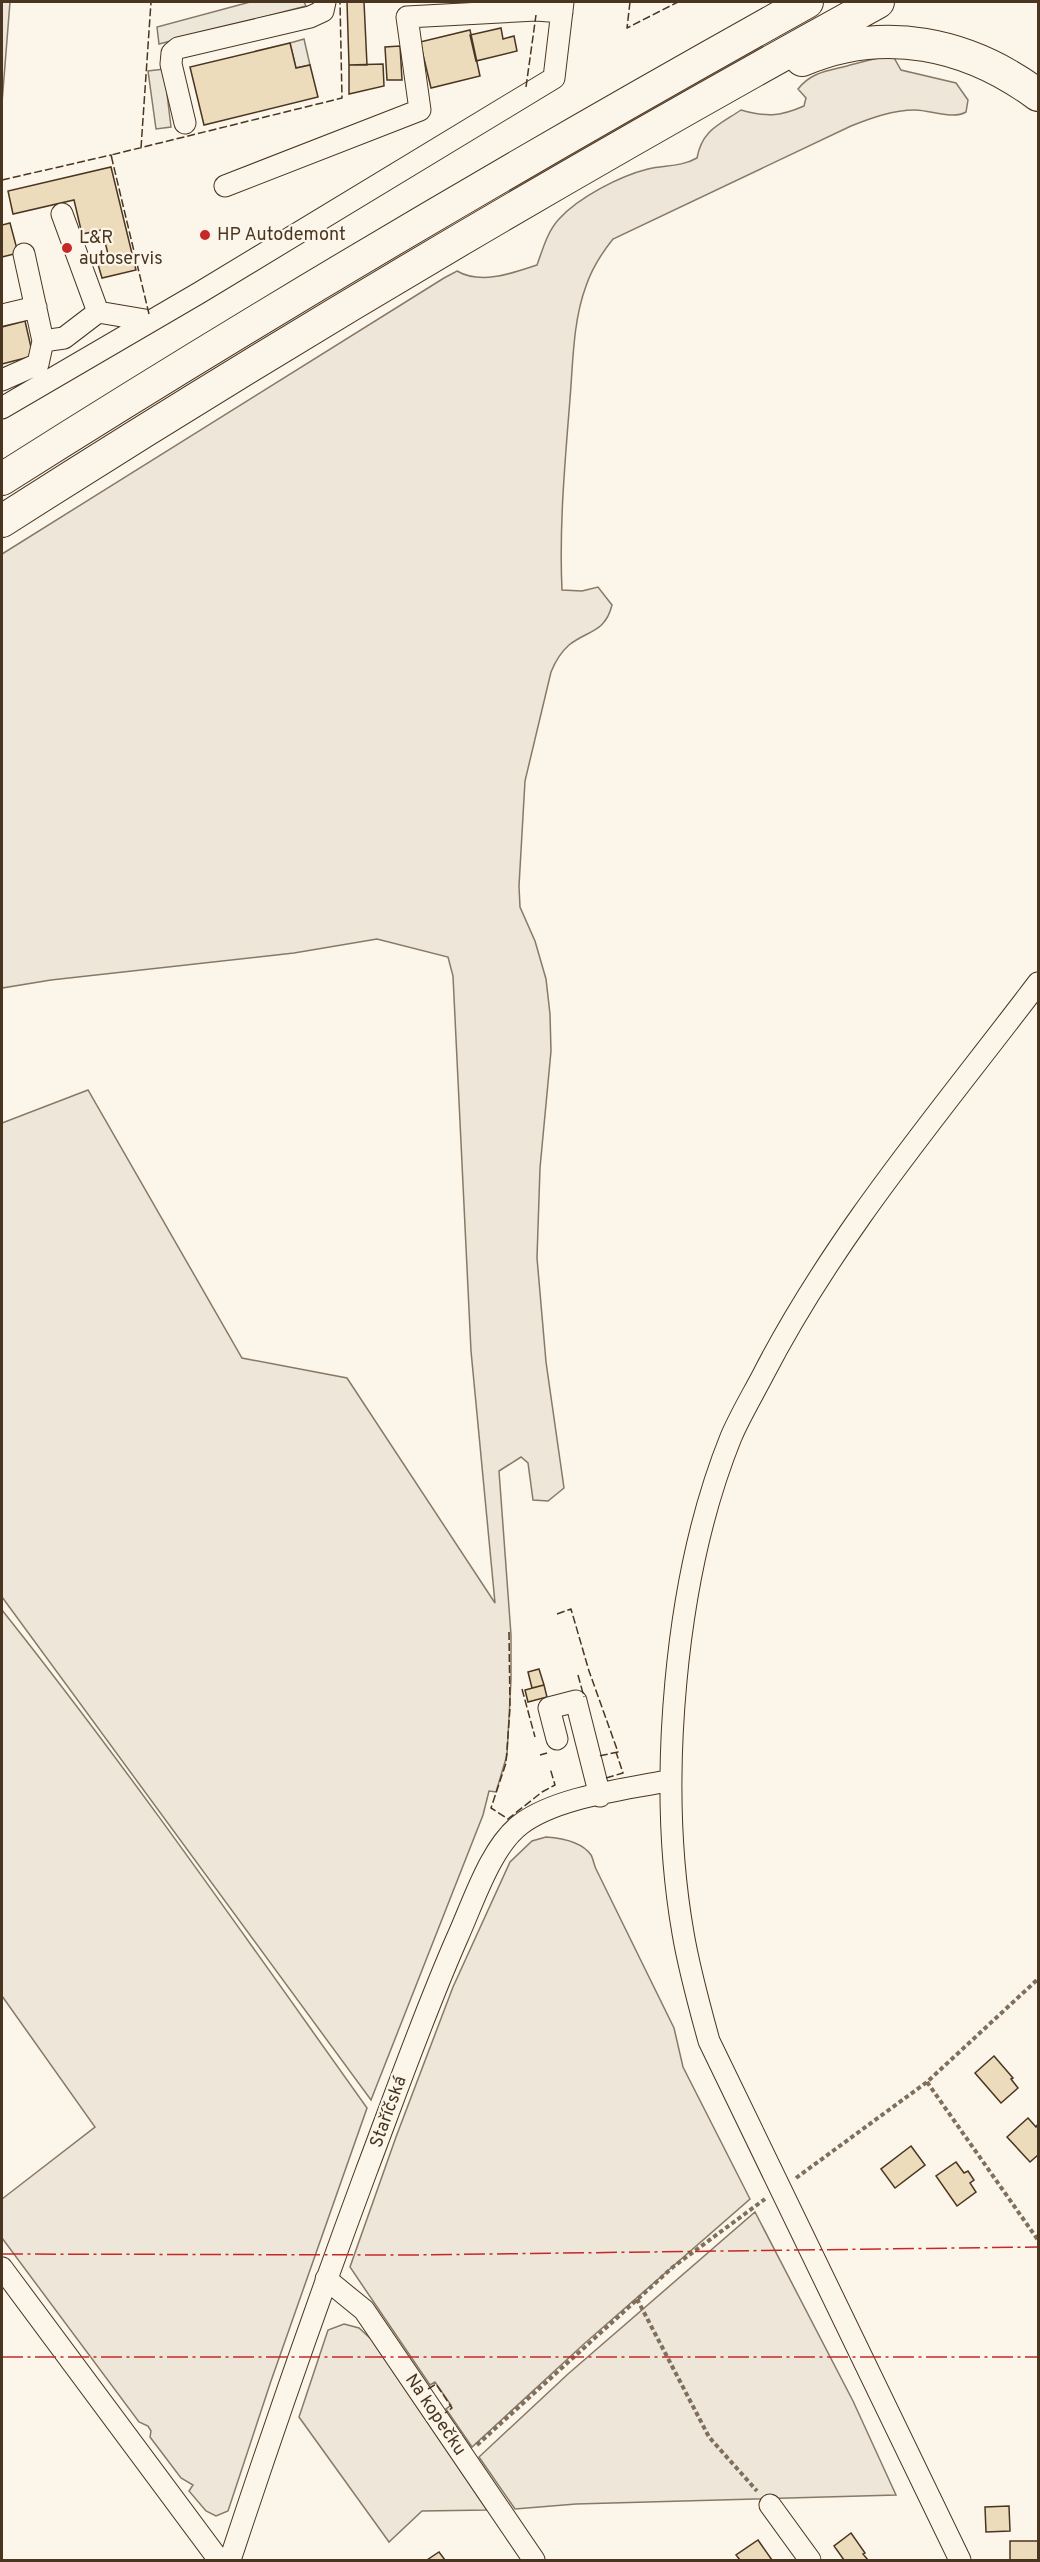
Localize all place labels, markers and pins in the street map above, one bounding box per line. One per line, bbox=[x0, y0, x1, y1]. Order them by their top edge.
place label: HP Autodemont bbox=[217, 224, 346, 247]
place label: L&R autoservis bbox=[79, 227, 163, 271]
marker: HP Autodemont bbox=[198, 228, 212, 242]
marker: L&R autoservis bbox=[60, 241, 74, 255]

